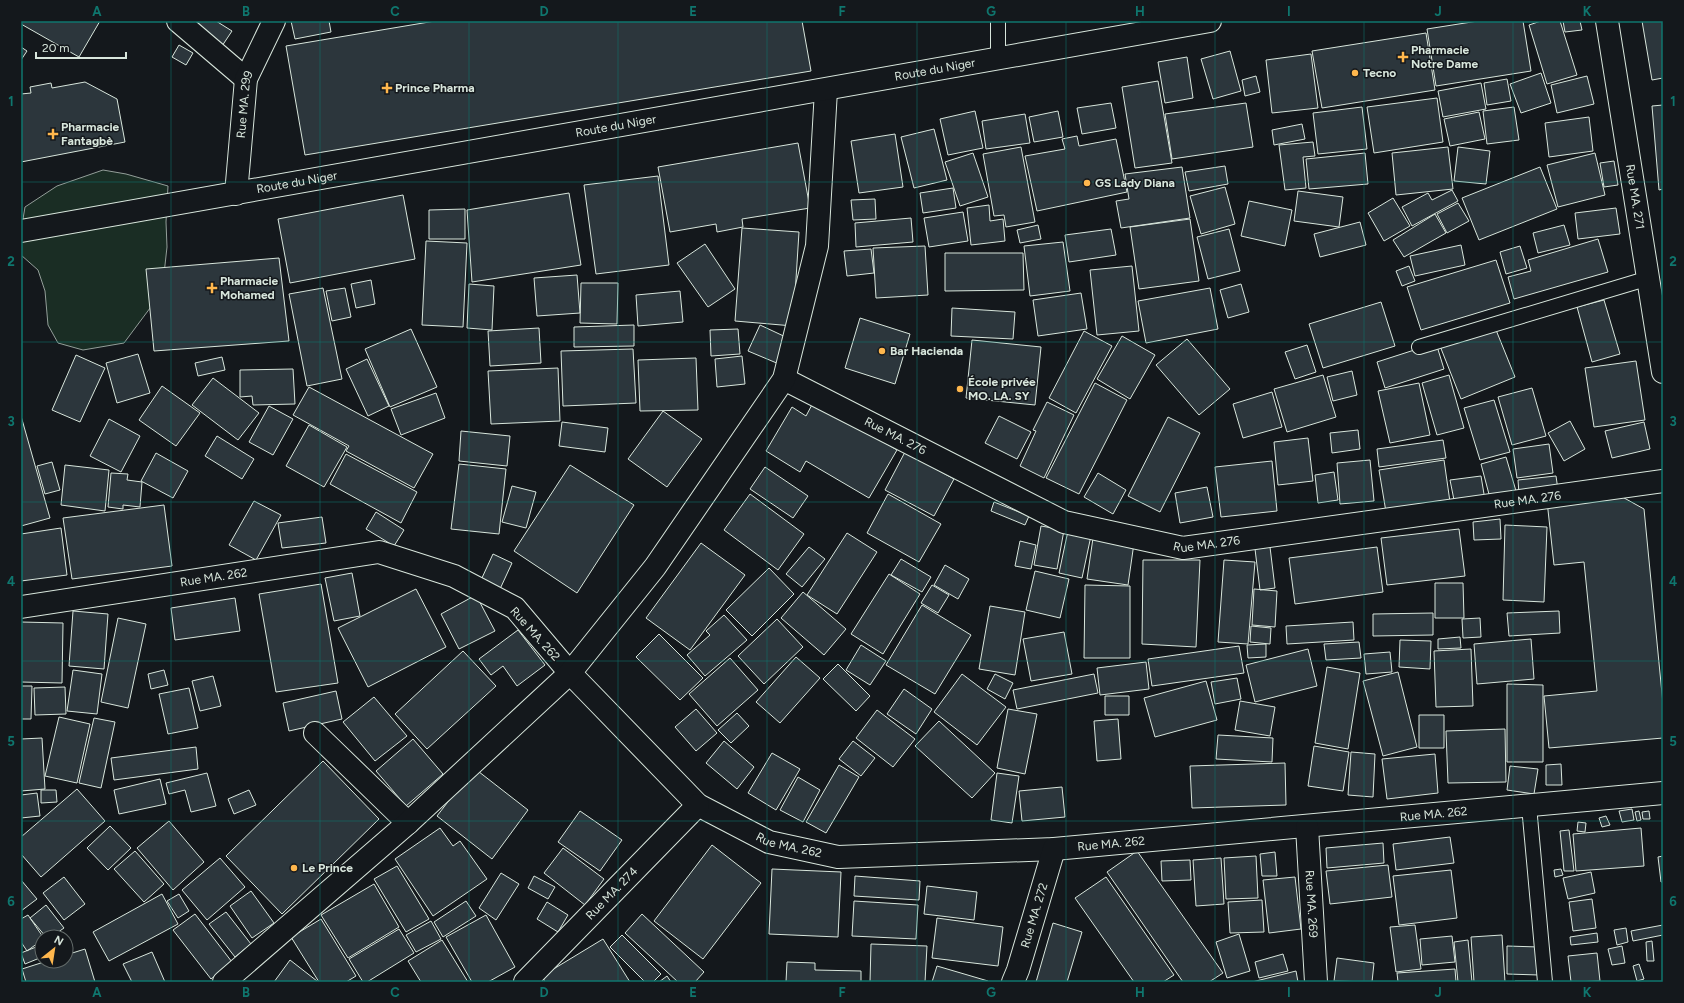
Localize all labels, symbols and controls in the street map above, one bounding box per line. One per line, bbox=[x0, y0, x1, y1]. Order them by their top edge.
text: A bbox=[92, 4, 102, 19]
text: B bbox=[242, 4, 250, 19]
text: C bbox=[390, 4, 400, 19]
text: D bbox=[539, 4, 549, 19]
text: E bbox=[689, 4, 697, 19]
text: F bbox=[838, 4, 846, 19]
text: G bbox=[986, 4, 996, 19]
text: H bbox=[1135, 4, 1145, 19]
text: I bbox=[1287, 4, 1291, 19]
text: J bbox=[1434, 4, 1442, 19]
text: K bbox=[1583, 4, 1592, 19]
scale bar bbox=[36, 34, 126, 60]
text: 20 m bbox=[42, 41, 70, 55]
place label: Pharmacie Notre Dame bbox=[1411, 43, 1478, 71]
marker: Pharmacie Notre Dame bbox=[1398, 52, 1408, 62]
street label: Route du Niger bbox=[893, 56, 976, 84]
place label: Tecno bbox=[1363, 66, 1396, 80]
street label: Rue MA. 299 bbox=[234, 68, 256, 139]
marker: Tecno bbox=[1350, 68, 1360, 78]
place label: Prince Pharma bbox=[395, 81, 475, 95]
marker: Prince Pharma bbox=[382, 83, 392, 93]
text: 1 bbox=[8, 94, 14, 109]
text: 1 bbox=[1670, 94, 1676, 109]
street label: Route du Niger bbox=[574, 112, 657, 140]
place label: Pharmacie Fantagbè bbox=[61, 120, 120, 148]
marker: Pharmacie Fantagbè bbox=[48, 129, 58, 139]
street label: Rue MA. 271 bbox=[1623, 163, 1647, 230]
street label: Route du Niger bbox=[255, 168, 338, 196]
place label: GS Lady Diana bbox=[1095, 176, 1175, 190]
marker: GS Lady Diana bbox=[1082, 178, 1092, 188]
text: 2 bbox=[7, 254, 15, 269]
text: 2 bbox=[1669, 254, 1677, 269]
place label: Pharmacie Mohamed bbox=[220, 274, 279, 302]
marker: Pharmacie Mohamed bbox=[207, 283, 217, 293]
place label: Bar Hacienda bbox=[890, 344, 963, 358]
marker: Bar Hacienda bbox=[877, 346, 887, 356]
place label: École privée MO. LA. SY bbox=[968, 375, 1036, 403]
marker: École privée MO. LA. SY bbox=[955, 384, 965, 394]
text: 3 bbox=[7, 414, 15, 429]
street label: Rue MA. 276 bbox=[862, 414, 929, 458]
text: 3 bbox=[1669, 414, 1677, 429]
street label: Rue MA. 276 bbox=[1493, 488, 1562, 512]
street label: Rue MA. 276 bbox=[1172, 533, 1241, 555]
street label: Rue MA. 262 bbox=[179, 565, 248, 589]
text: 4 bbox=[7, 574, 15, 589]
text: 4 bbox=[1669, 574, 1677, 589]
street label: Rue MA. 262 bbox=[507, 604, 563, 664]
text: 5 bbox=[7, 734, 15, 749]
text: 5 bbox=[1669, 734, 1677, 749]
street label: Rue MA. 262 bbox=[1399, 804, 1468, 824]
street label: Rue MA. 262 bbox=[754, 829, 823, 860]
street label: Rue MA. 262 bbox=[1077, 834, 1145, 854]
place label: Le Prince bbox=[302, 861, 353, 875]
marker: Le Prince bbox=[289, 863, 299, 873]
street label: Rue MA. 274 bbox=[583, 864, 641, 923]
street label: Rue MA. 269 bbox=[1303, 870, 1320, 938]
street label: Rue MA. 272 bbox=[1018, 881, 1051, 950]
text: 6 bbox=[7, 894, 15, 909]
text: 6 bbox=[1669, 894, 1677, 909]
north arrow bbox=[34, 929, 74, 969]
text: N bbox=[52, 933, 66, 949]
text: A bbox=[92, 985, 102, 1000]
text: B bbox=[242, 985, 250, 1000]
text: C bbox=[390, 985, 400, 1000]
text: D bbox=[539, 985, 549, 1000]
text: E bbox=[689, 985, 697, 1000]
text: F bbox=[838, 985, 846, 1000]
text: G bbox=[986, 985, 996, 1000]
text: H bbox=[1135, 985, 1145, 1000]
text: I bbox=[1287, 985, 1291, 1000]
text: J bbox=[1434, 985, 1442, 1000]
text: K bbox=[1583, 985, 1592, 1000]

